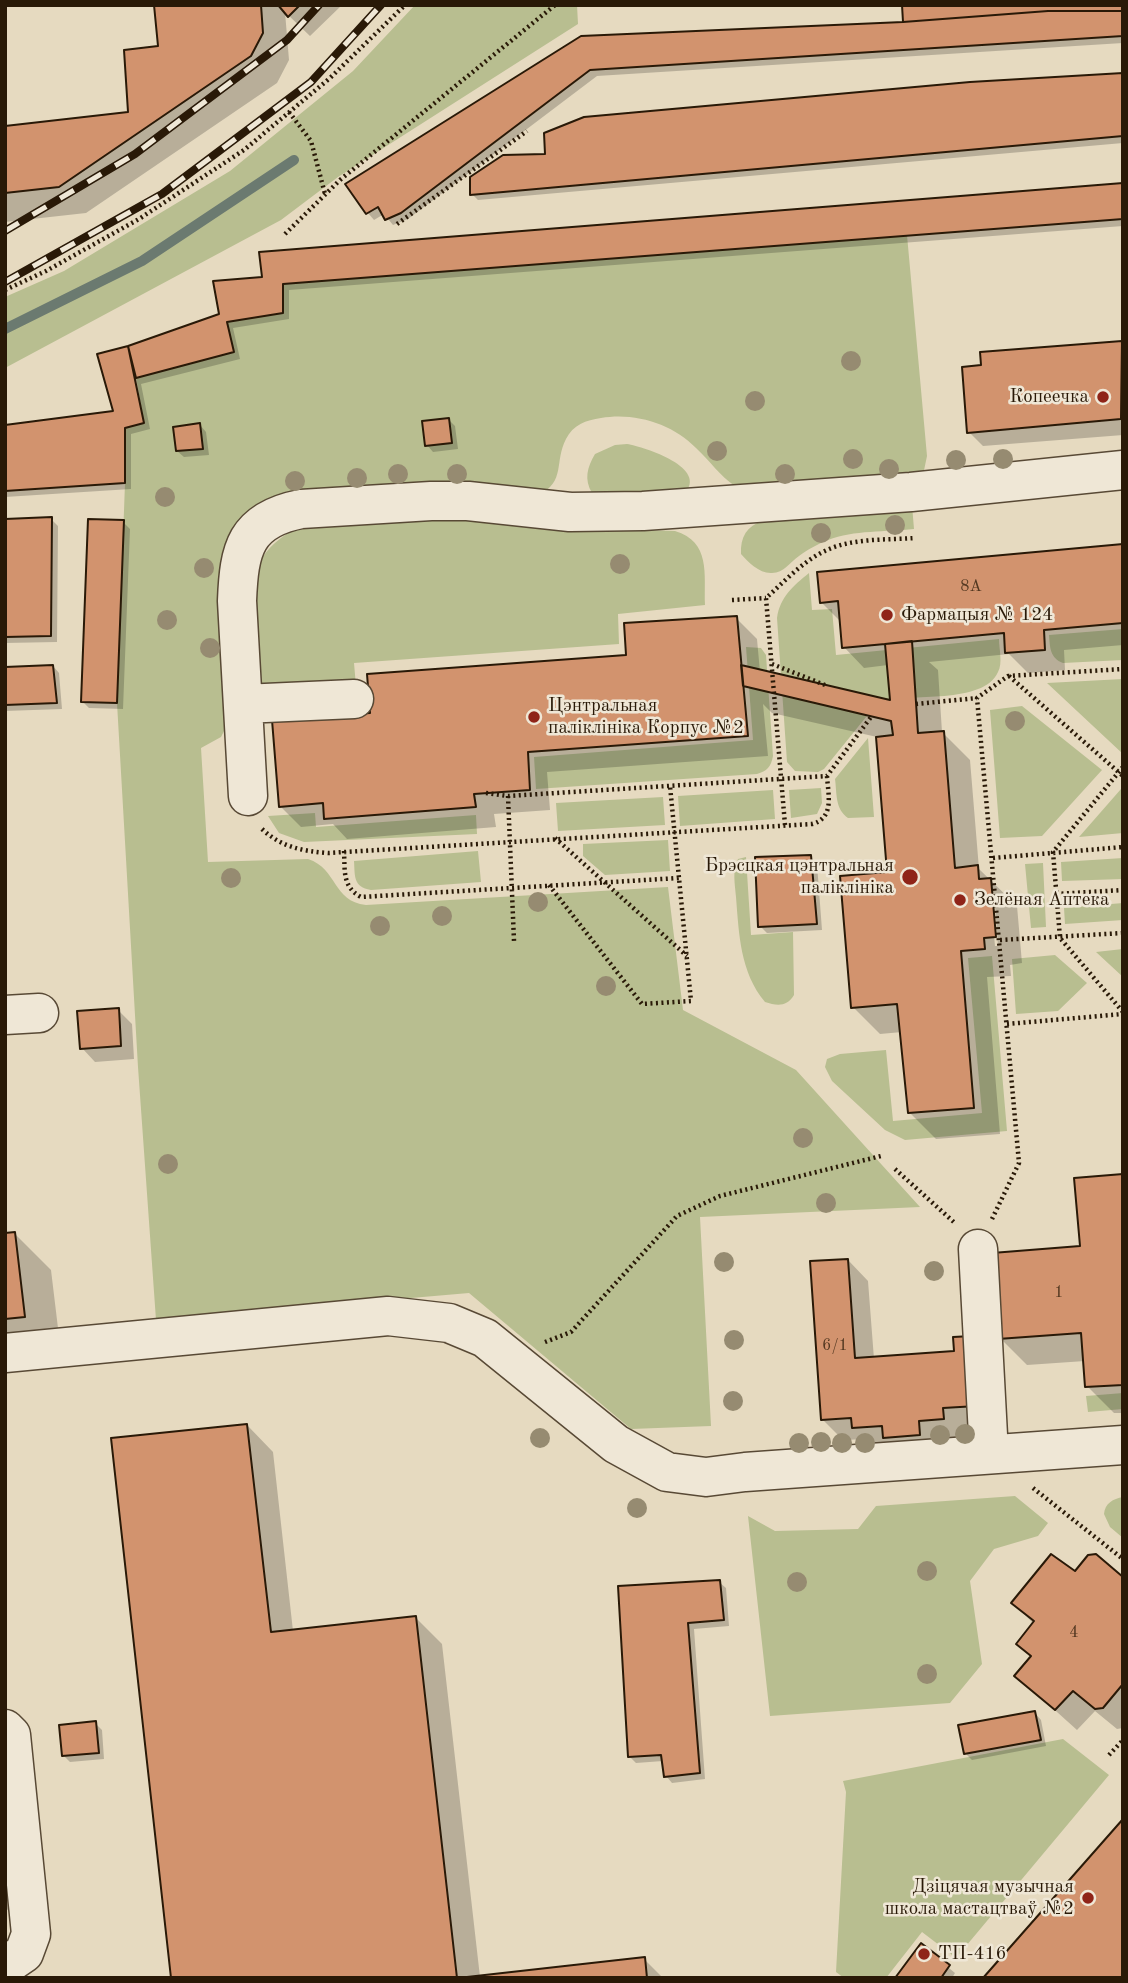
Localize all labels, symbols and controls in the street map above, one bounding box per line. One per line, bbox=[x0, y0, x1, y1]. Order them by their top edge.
place label: Копеечка bbox=[1009, 386, 1089, 408]
marker: Копеечка bbox=[1095, 389, 1111, 405]
house number: 8А bbox=[960, 577, 982, 597]
place label: Фармацыя № 124 bbox=[901, 604, 1053, 626]
marker: Фармацыя № 124 bbox=[879, 607, 895, 623]
place label: Цэнтральная паліклініка Корпус №2 bbox=[548, 695, 744, 739]
marker: Цэнтральная паліклініка Корпус №2 bbox=[526, 709, 542, 725]
place label: Брэсцкая цэнтральная паліклініка bbox=[705, 855, 894, 899]
marker: Брэсцкая цэнтральная паліклініка bbox=[900, 867, 920, 887]
place label: Зелёная Аптека bbox=[974, 889, 1109, 911]
marker: Зелёная Аптека bbox=[952, 892, 968, 908]
house number: 1 bbox=[1054, 1283, 1064, 1303]
house number: 6/1 bbox=[822, 1336, 848, 1356]
house number: 4 bbox=[1069, 1623, 1079, 1643]
place label: Дзіцячая музычная школа мастацтваў №2 bbox=[885, 1876, 1074, 1920]
marker: Дзіцячая музычная школа мастацтваў №2 bbox=[1080, 1890, 1096, 1906]
place label: ТП-416 bbox=[938, 1943, 1007, 1965]
marker: ТП-416 bbox=[916, 1946, 932, 1962]

